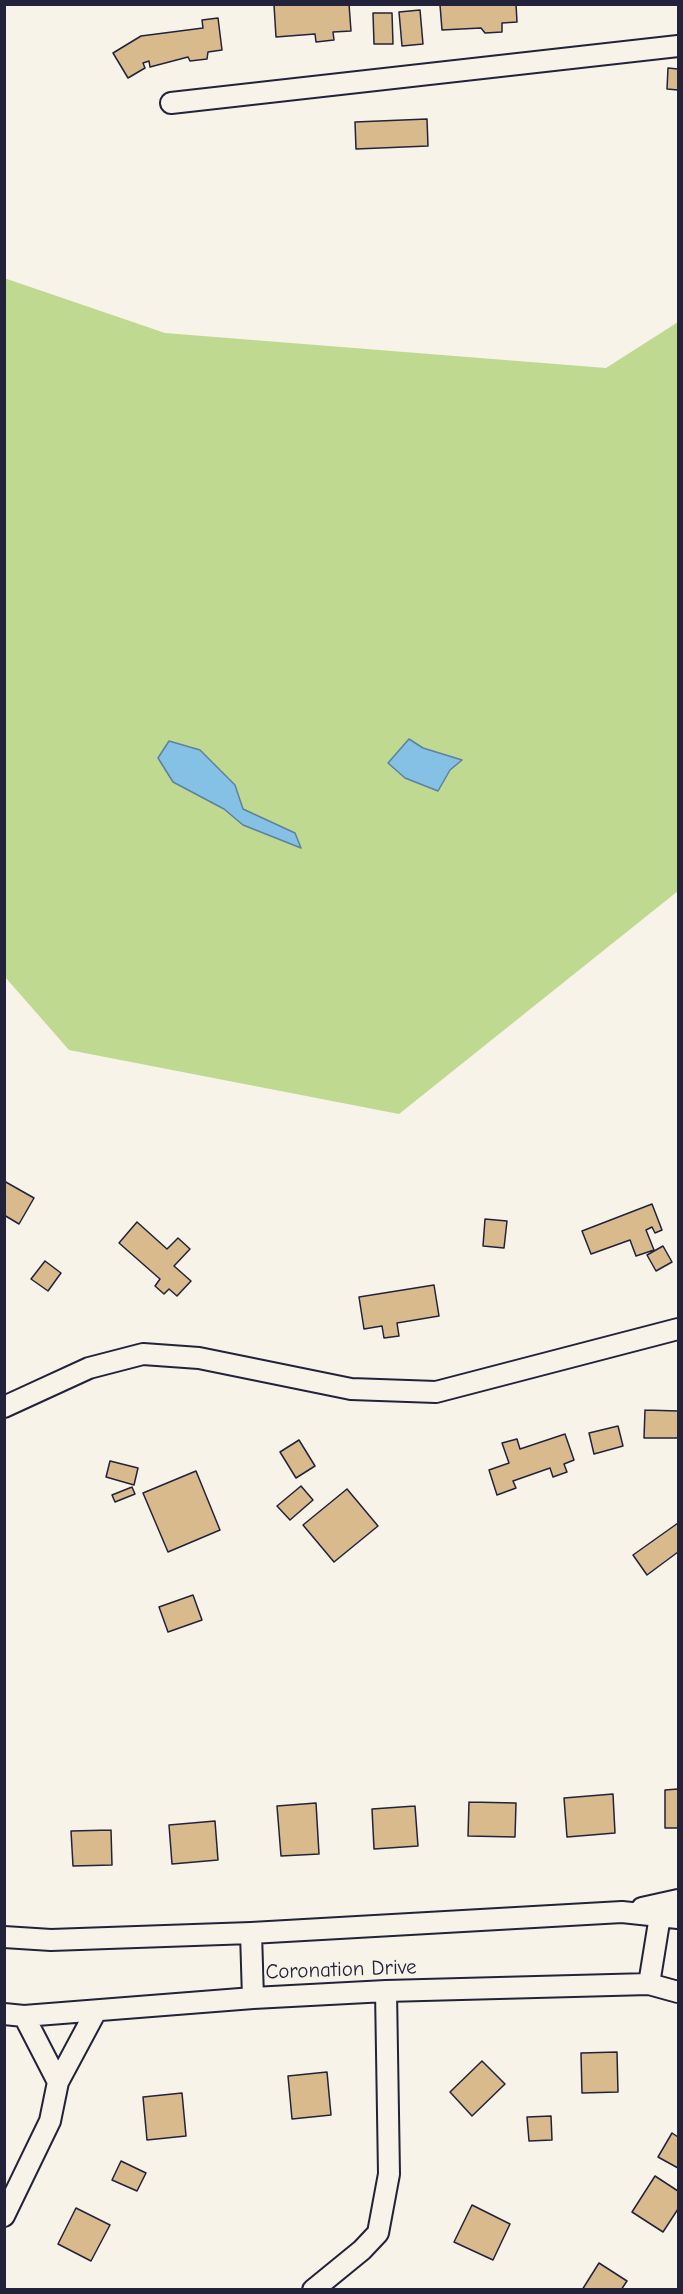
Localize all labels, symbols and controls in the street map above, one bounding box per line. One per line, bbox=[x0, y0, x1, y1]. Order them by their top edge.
street label: Coronation Drive bbox=[265, 1955, 417, 1985]

